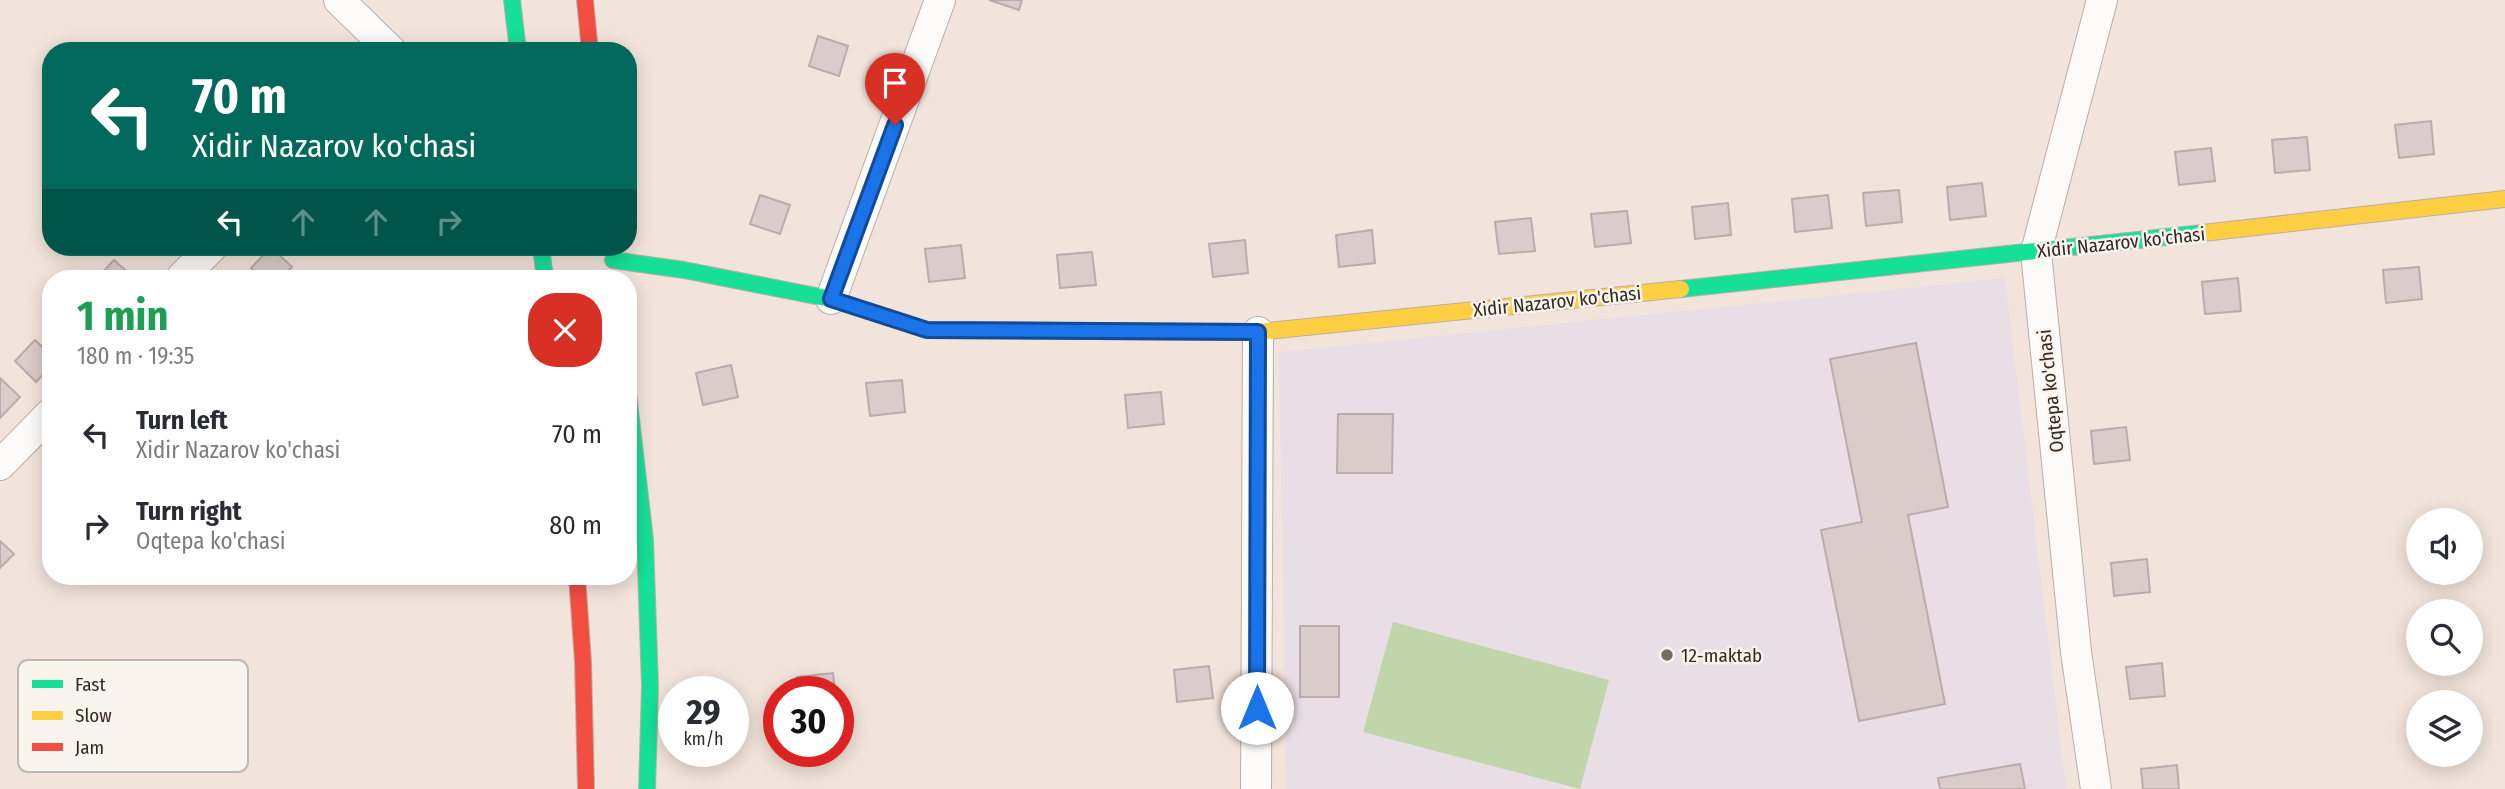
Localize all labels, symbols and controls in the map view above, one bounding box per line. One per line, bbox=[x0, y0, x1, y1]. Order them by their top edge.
pin bbox=[865, 53, 925, 125]
icon: arrive bbox=[876, 64, 914, 102]
text: 70 m bbox=[192, 67, 287, 126]
icon: left bbox=[77, 70, 168, 161]
text: Xidir Nazarov ko'chasi bbox=[192, 127, 476, 165]
icon: left bbox=[211, 203, 249, 241]
icon: ahead bbox=[284, 203, 322, 241]
icon: ahead bbox=[357, 203, 395, 241]
icon: right bbox=[430, 203, 468, 241]
street label: Xidir Nazarov ko'chasi bbox=[2036, 222, 2206, 263]
street label: Xidir Nazarov ko'chasi bbox=[1472, 281, 1642, 322]
text: 1 min bbox=[77, 291, 168, 341]
button: close bbox=[528, 293, 602, 367]
street label: Oqtepa ko'chasi bbox=[2033, 328, 2068, 454]
text: 180 m · 19:35 bbox=[77, 342, 194, 370]
text: Turn left bbox=[136, 405, 228, 436]
icon: left bbox=[77, 416, 115, 454]
text: 70 m bbox=[552, 419, 602, 450]
text: Xidir Nazarov ko'chasi bbox=[136, 436, 340, 464]
text: Turn right bbox=[136, 496, 242, 527]
icon: right bbox=[77, 507, 115, 545]
map controls bbox=[2406, 508, 2483, 767]
button: sound bbox=[2406, 508, 2483, 585]
text: 80 m bbox=[549, 510, 602, 541]
text: Oqtepa ko'chasi bbox=[136, 527, 286, 555]
button: search bbox=[2406, 599, 2483, 676]
place label: 12-maktab bbox=[1681, 644, 1762, 667]
marker: 12-maktab bbox=[1659, 647, 1675, 663]
legend bbox=[18, 660, 248, 772]
position arrow bbox=[1220, 671, 1294, 745]
text: Fast bbox=[75, 673, 106, 696]
speed limit sign: 30 bbox=[763, 676, 854, 767]
button: layers bbox=[2406, 690, 2483, 767]
text: 29 bbox=[686, 691, 721, 733]
text: Slow bbox=[75, 704, 112, 727]
text: km/h bbox=[683, 728, 724, 750]
text: Jam bbox=[75, 736, 104, 759]

